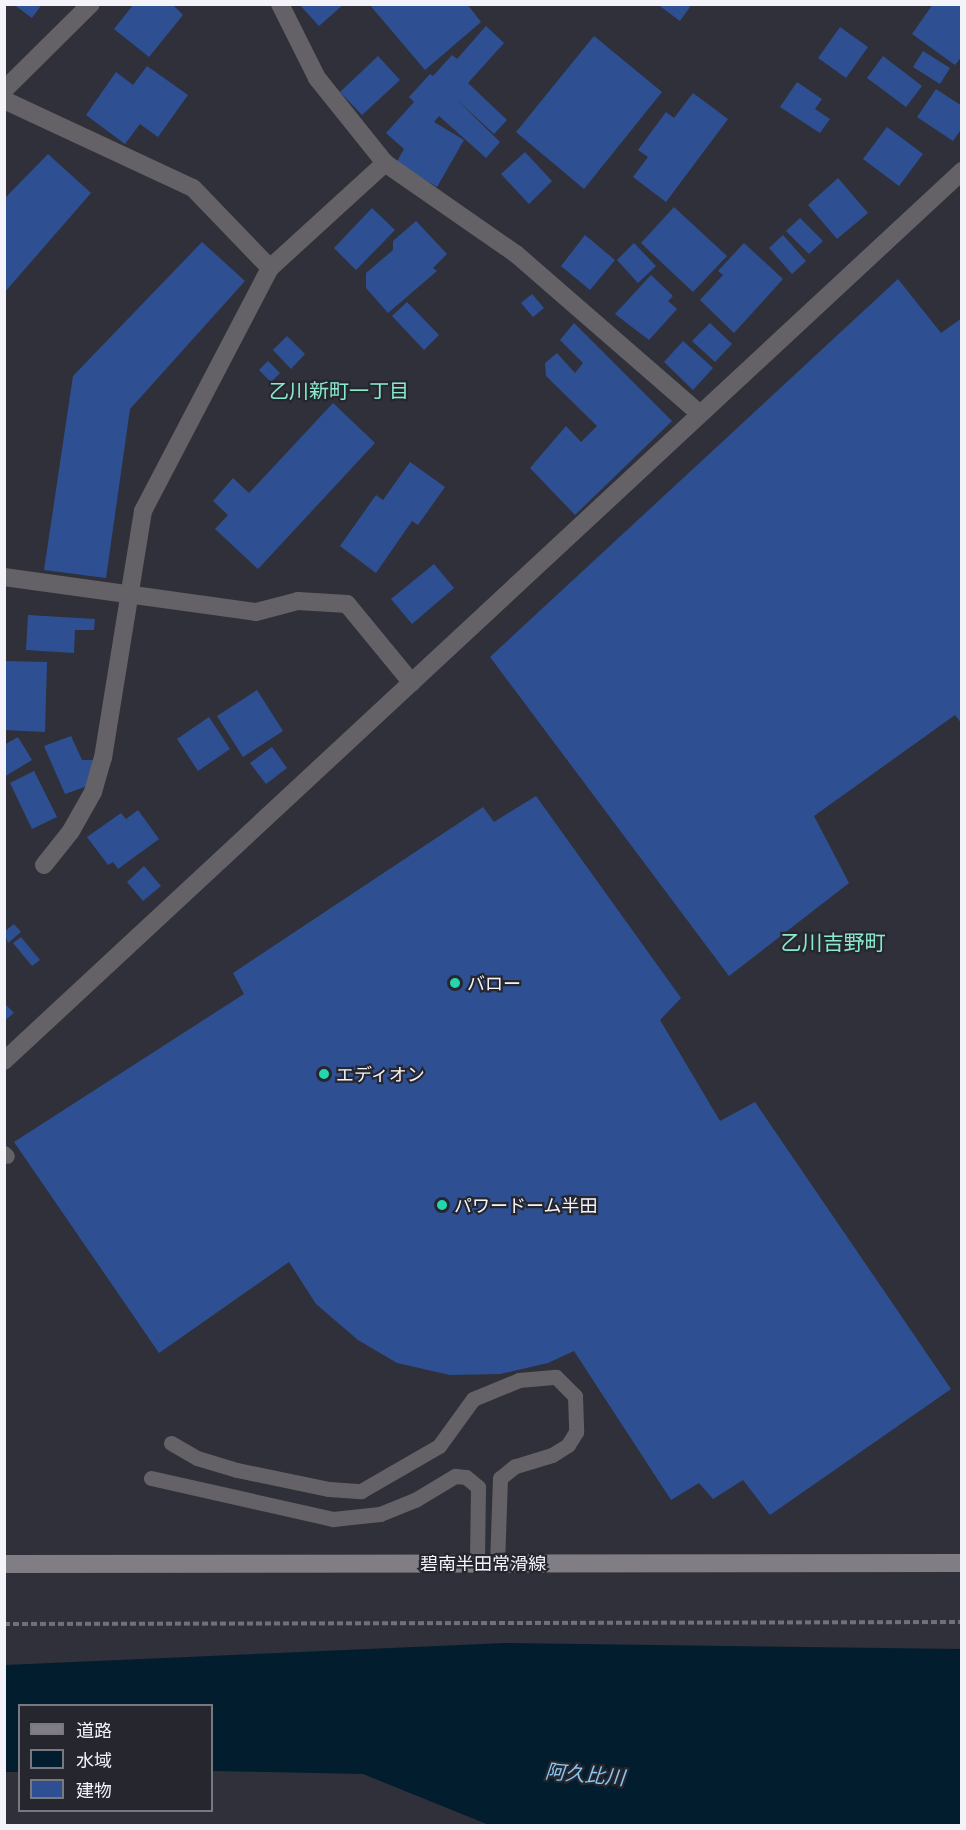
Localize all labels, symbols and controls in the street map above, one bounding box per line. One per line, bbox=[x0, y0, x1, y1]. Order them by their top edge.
district label: 乙川新町一丁目 bbox=[269, 378, 409, 402]
district label: 乙川吉野町 bbox=[781, 929, 885, 955]
place label: バロー bbox=[467, 972, 521, 994]
marker: バロー bbox=[448, 976, 462, 990]
place label: エディオン bbox=[336, 1063, 426, 1085]
marker: エディオン bbox=[317, 1067, 331, 1081]
place label: パワードーム半田 bbox=[454, 1194, 598, 1216]
marker: パワードーム半田 bbox=[435, 1198, 449, 1212]
street label: 碧南半田常滑線 bbox=[420, 1552, 546, 1574]
legend bbox=[18, 1704, 213, 1812]
text: 道路 bbox=[76, 1719, 112, 1741]
text: 水域 bbox=[76, 1749, 112, 1771]
water label: 阿久比川 bbox=[544, 1759, 626, 1789]
text: 建物 bbox=[76, 1779, 112, 1801]

